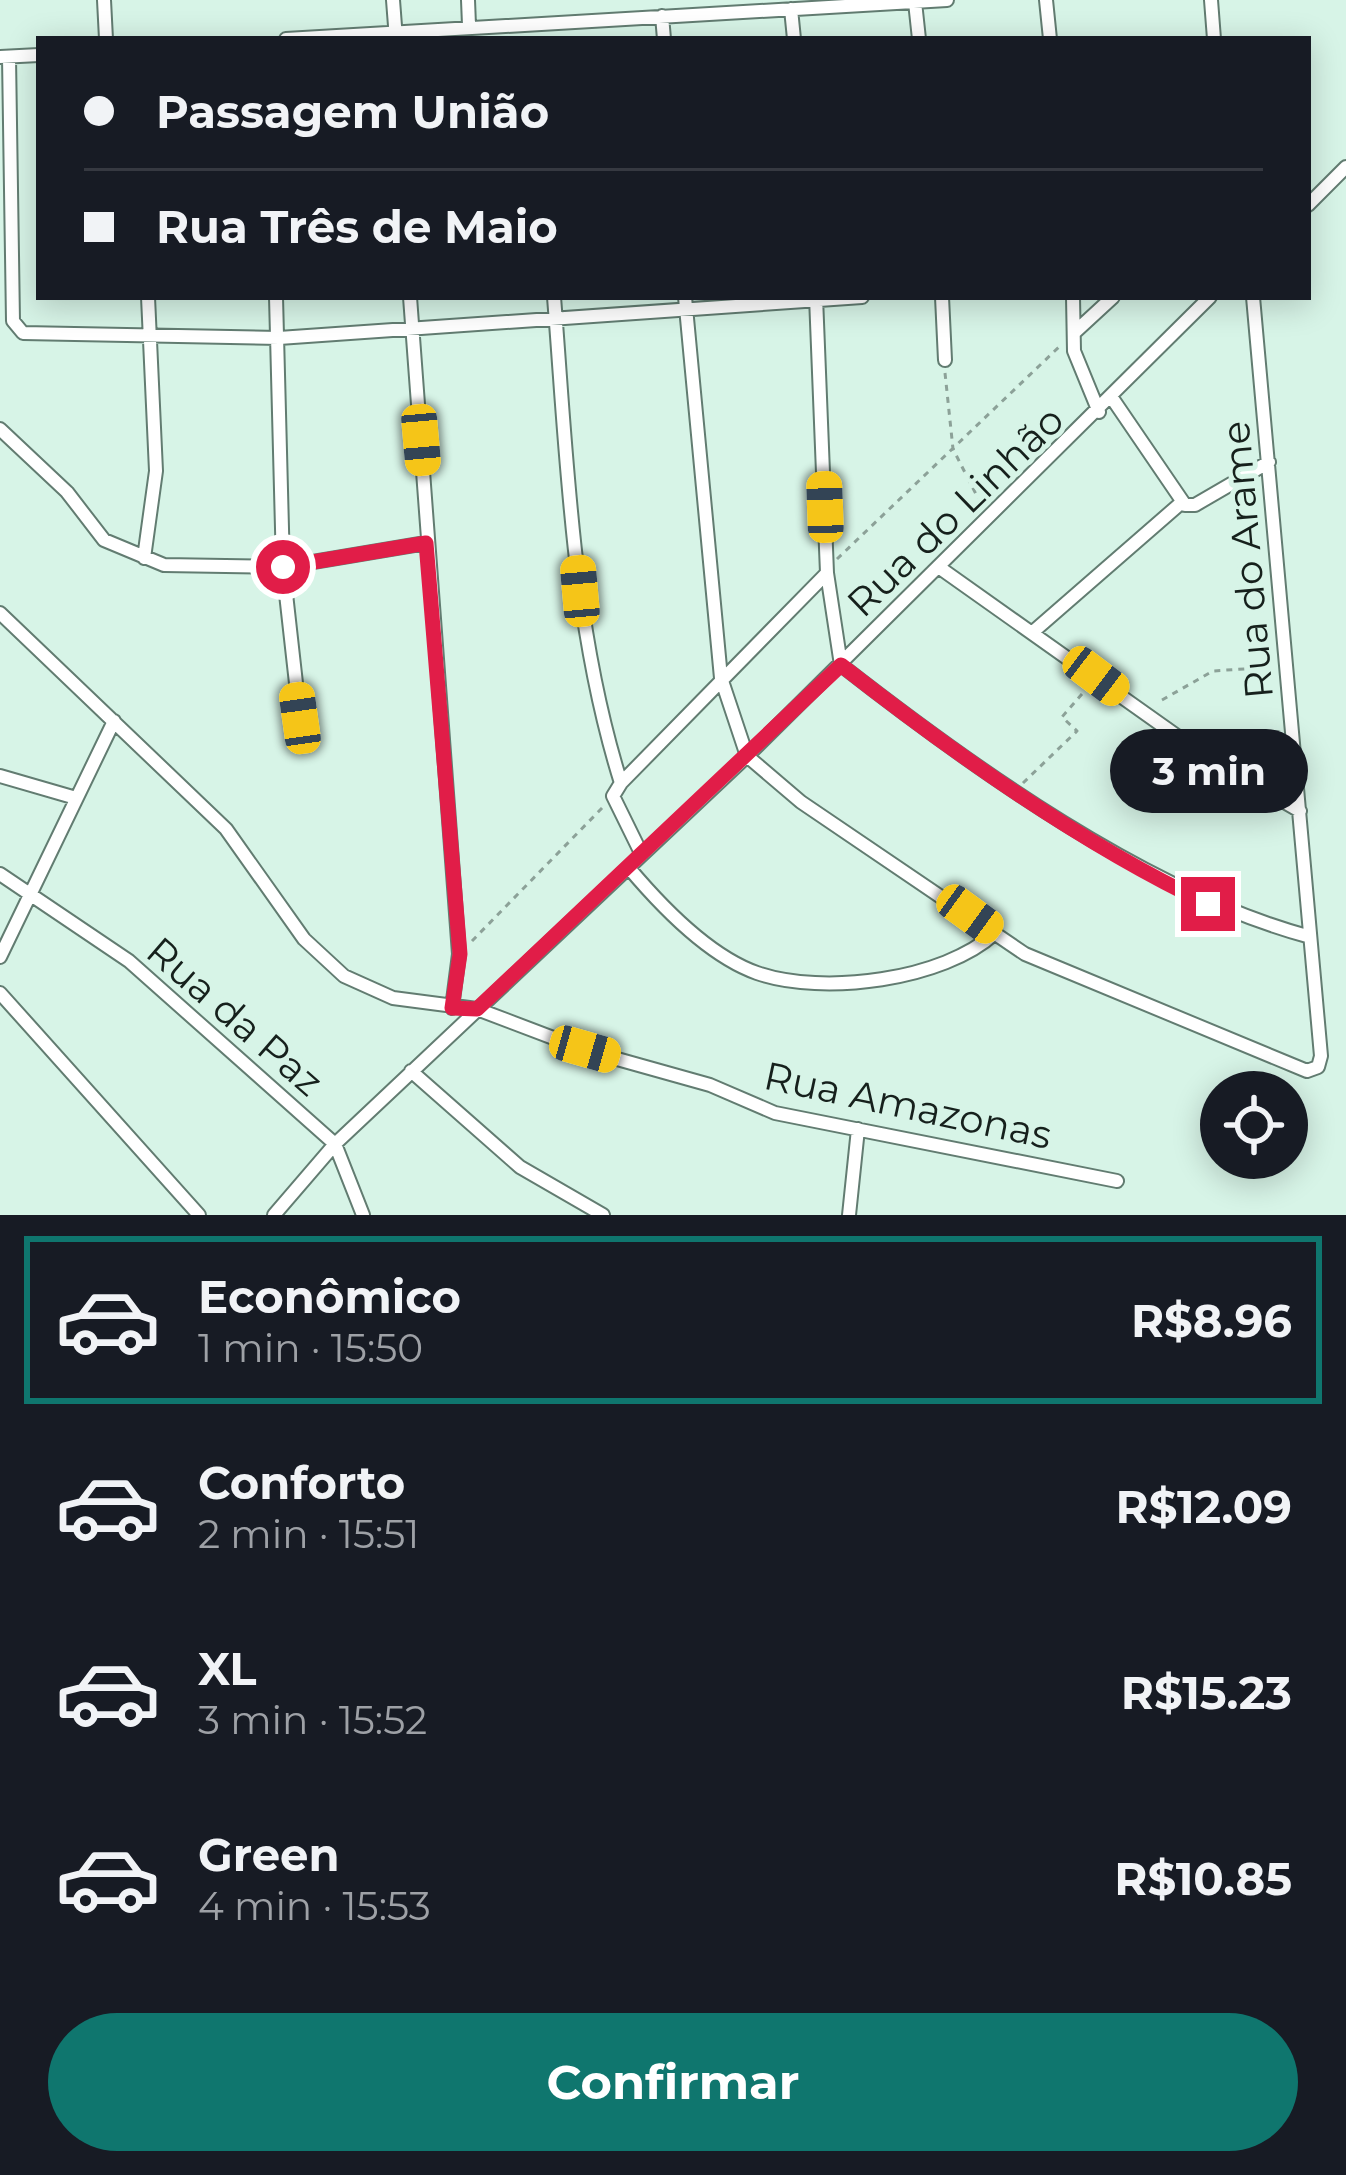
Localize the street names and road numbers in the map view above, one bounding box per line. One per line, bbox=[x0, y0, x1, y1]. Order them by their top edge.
street label: Rua do Linhão bbox=[837, 396, 1073, 626]
street label: Rua do Arame bbox=[1211, 419, 1283, 701]
street label: Rua da Paz bbox=[137, 926, 333, 1106]
street label: Rua Amazonas bbox=[760, 1051, 1056, 1159]

